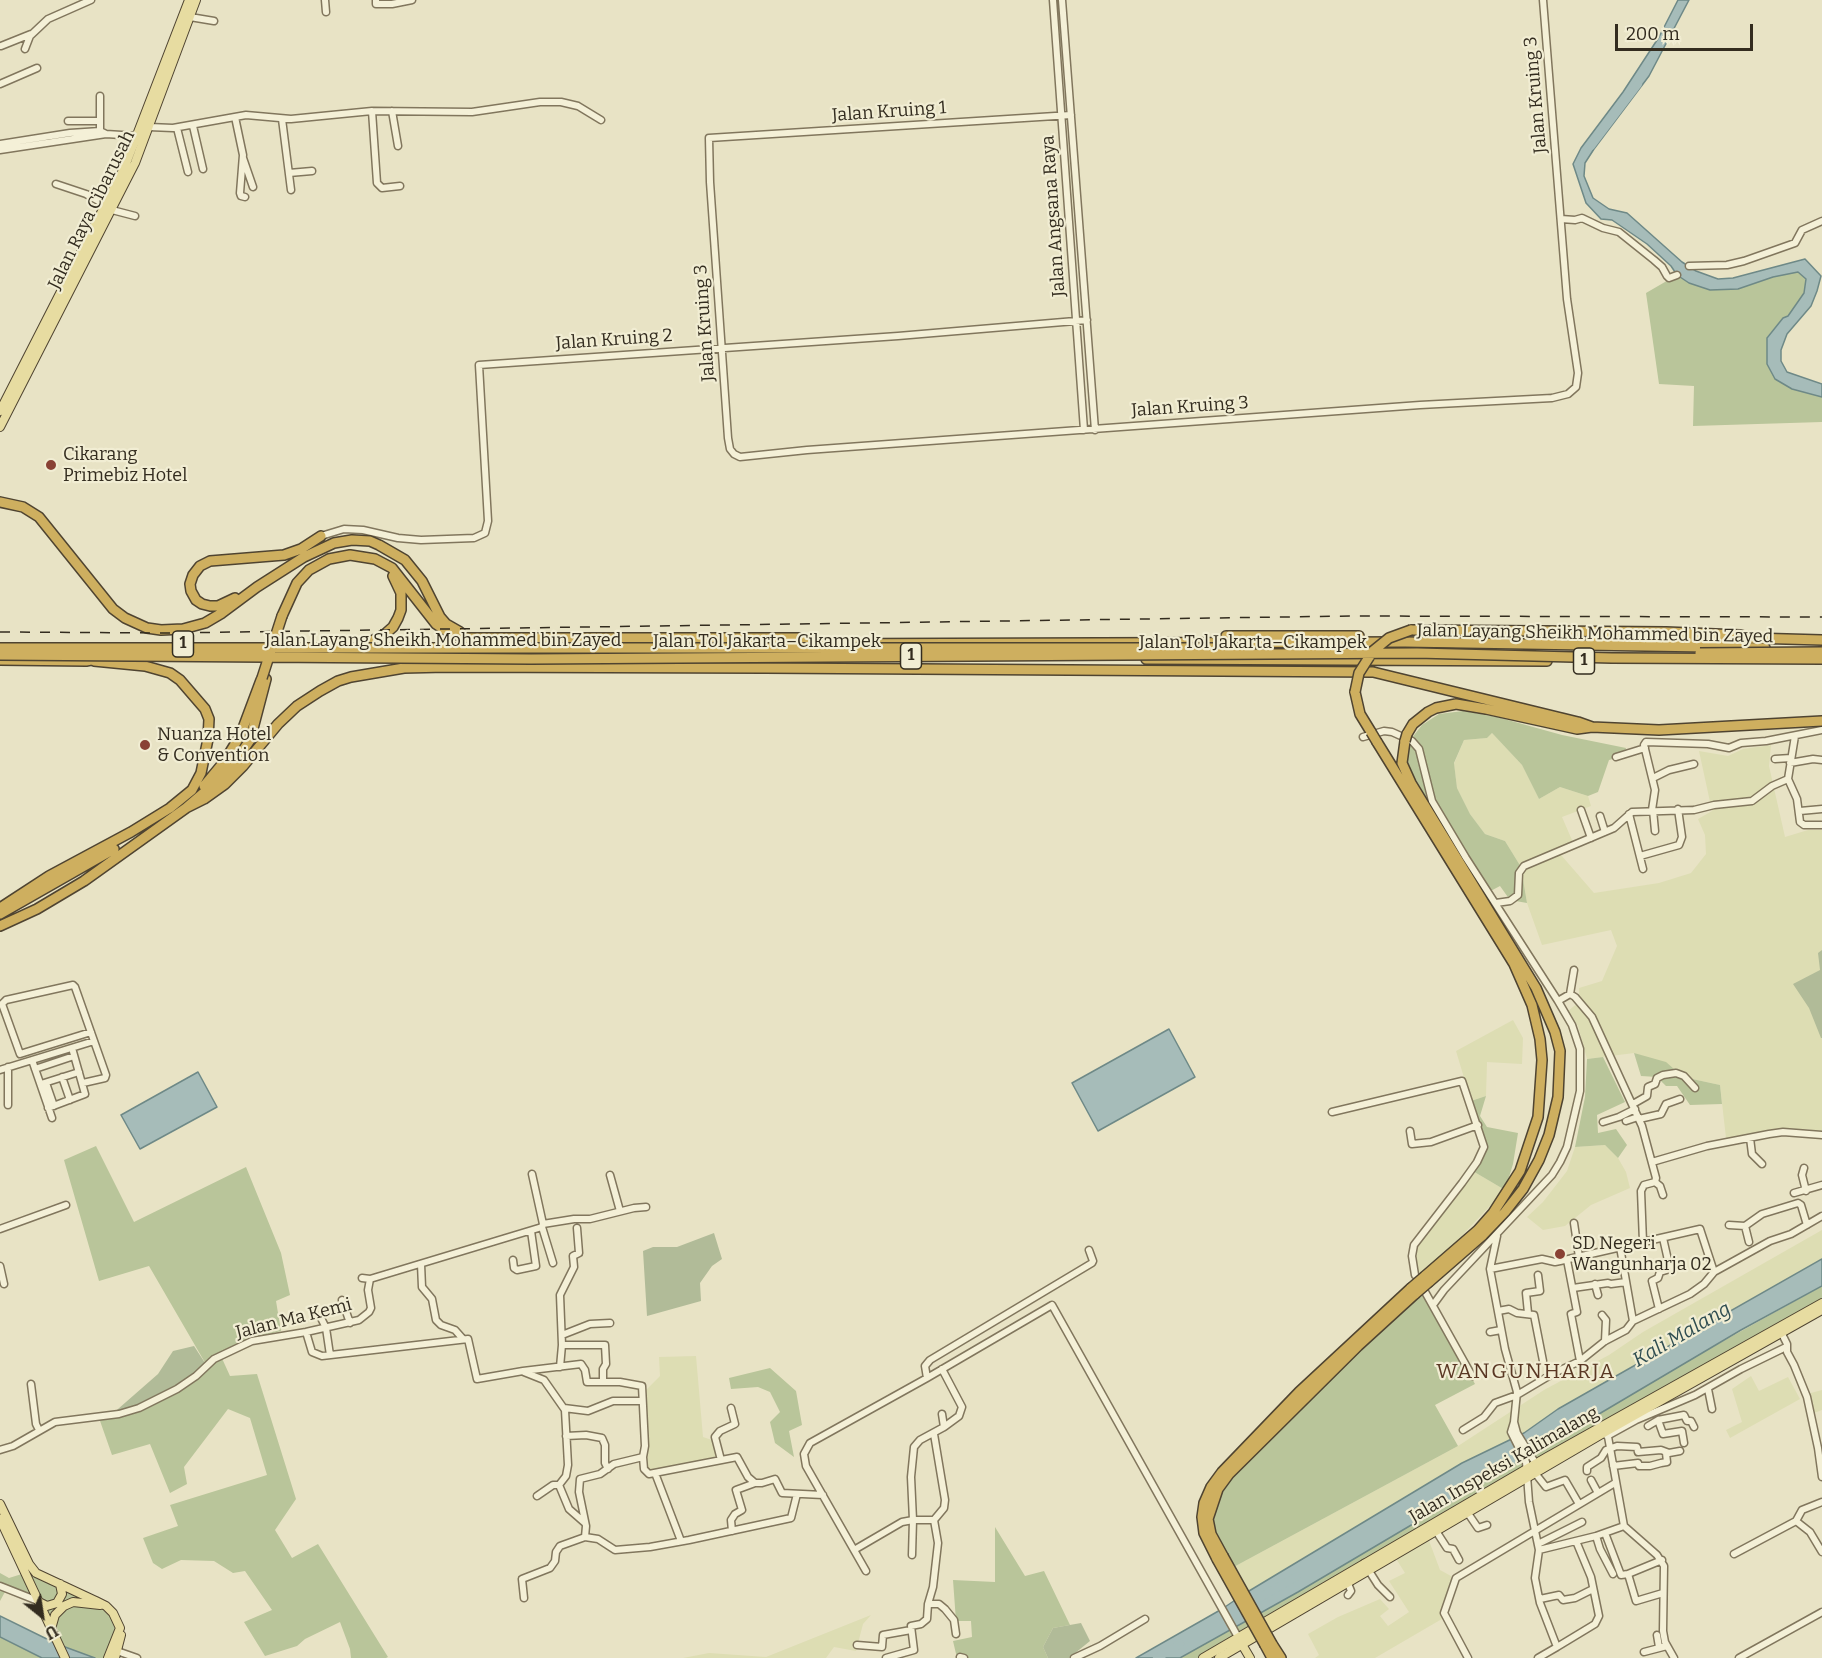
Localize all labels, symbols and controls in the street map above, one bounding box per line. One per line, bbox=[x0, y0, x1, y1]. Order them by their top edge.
scale bar bbox=[1618, 12, 1756, 50]
text: 200 m bbox=[1626, 23, 1680, 45]
street label: Jalan Kruing 3 bbox=[1520, 36, 1552, 154]
street label: Jalan Kruing 1 bbox=[831, 97, 947, 127]
street label: Jalan Raya Cibarusah bbox=[44, 127, 140, 293]
street label: Jalan Angsana Raya bbox=[1038, 134, 1070, 298]
street label: Jalan Kruing 3 bbox=[690, 264, 720, 382]
street label: Jalan Kruing 2 bbox=[555, 325, 673, 355]
street label: Jalan Kruing 3 bbox=[1131, 392, 1249, 422]
place label: Cikarang Primebiz Hotel bbox=[63, 444, 187, 486]
marker: Cikarang Primebiz Hotel bbox=[44, 458, 58, 472]
street label: Jalan Layang Sheikh Mohammed bin Zayed bbox=[1417, 620, 1773, 648]
street label: Jalan Layang Sheikh Mohammed bin Zayed bbox=[265, 630, 621, 652]
road number: 1 bbox=[172, 631, 194, 657]
street label: Jalan Tol Jakarta–Cikampek bbox=[653, 631, 881, 653]
street label: Jalan Tol Jakarta–Cikampek bbox=[1139, 632, 1367, 654]
road number: 1 bbox=[900, 643, 922, 669]
road number: 1 bbox=[1574, 648, 1594, 674]
place label: Nuanza Hotel & Convention bbox=[157, 724, 271, 766]
marker: Nuanza Hotel & Convention bbox=[138, 738, 152, 752]
place label: SD Negeri Wangunharja 02 bbox=[1572, 1233, 1711, 1276]
marker: SD Negeri Wangunharja 02 bbox=[1553, 1247, 1567, 1261]
street label: Jalan Ma Kemi bbox=[234, 1294, 354, 1344]
water label: Kali Malang bbox=[1629, 1297, 1735, 1373]
district label: WANGUNHARJA bbox=[1436, 1359, 1616, 1385]
street label: Jalan Inspeksi Kalimalang bbox=[1406, 1402, 1602, 1528]
north arrow bbox=[12, 1586, 72, 1646]
text: U bbox=[41, 1621, 61, 1643]

